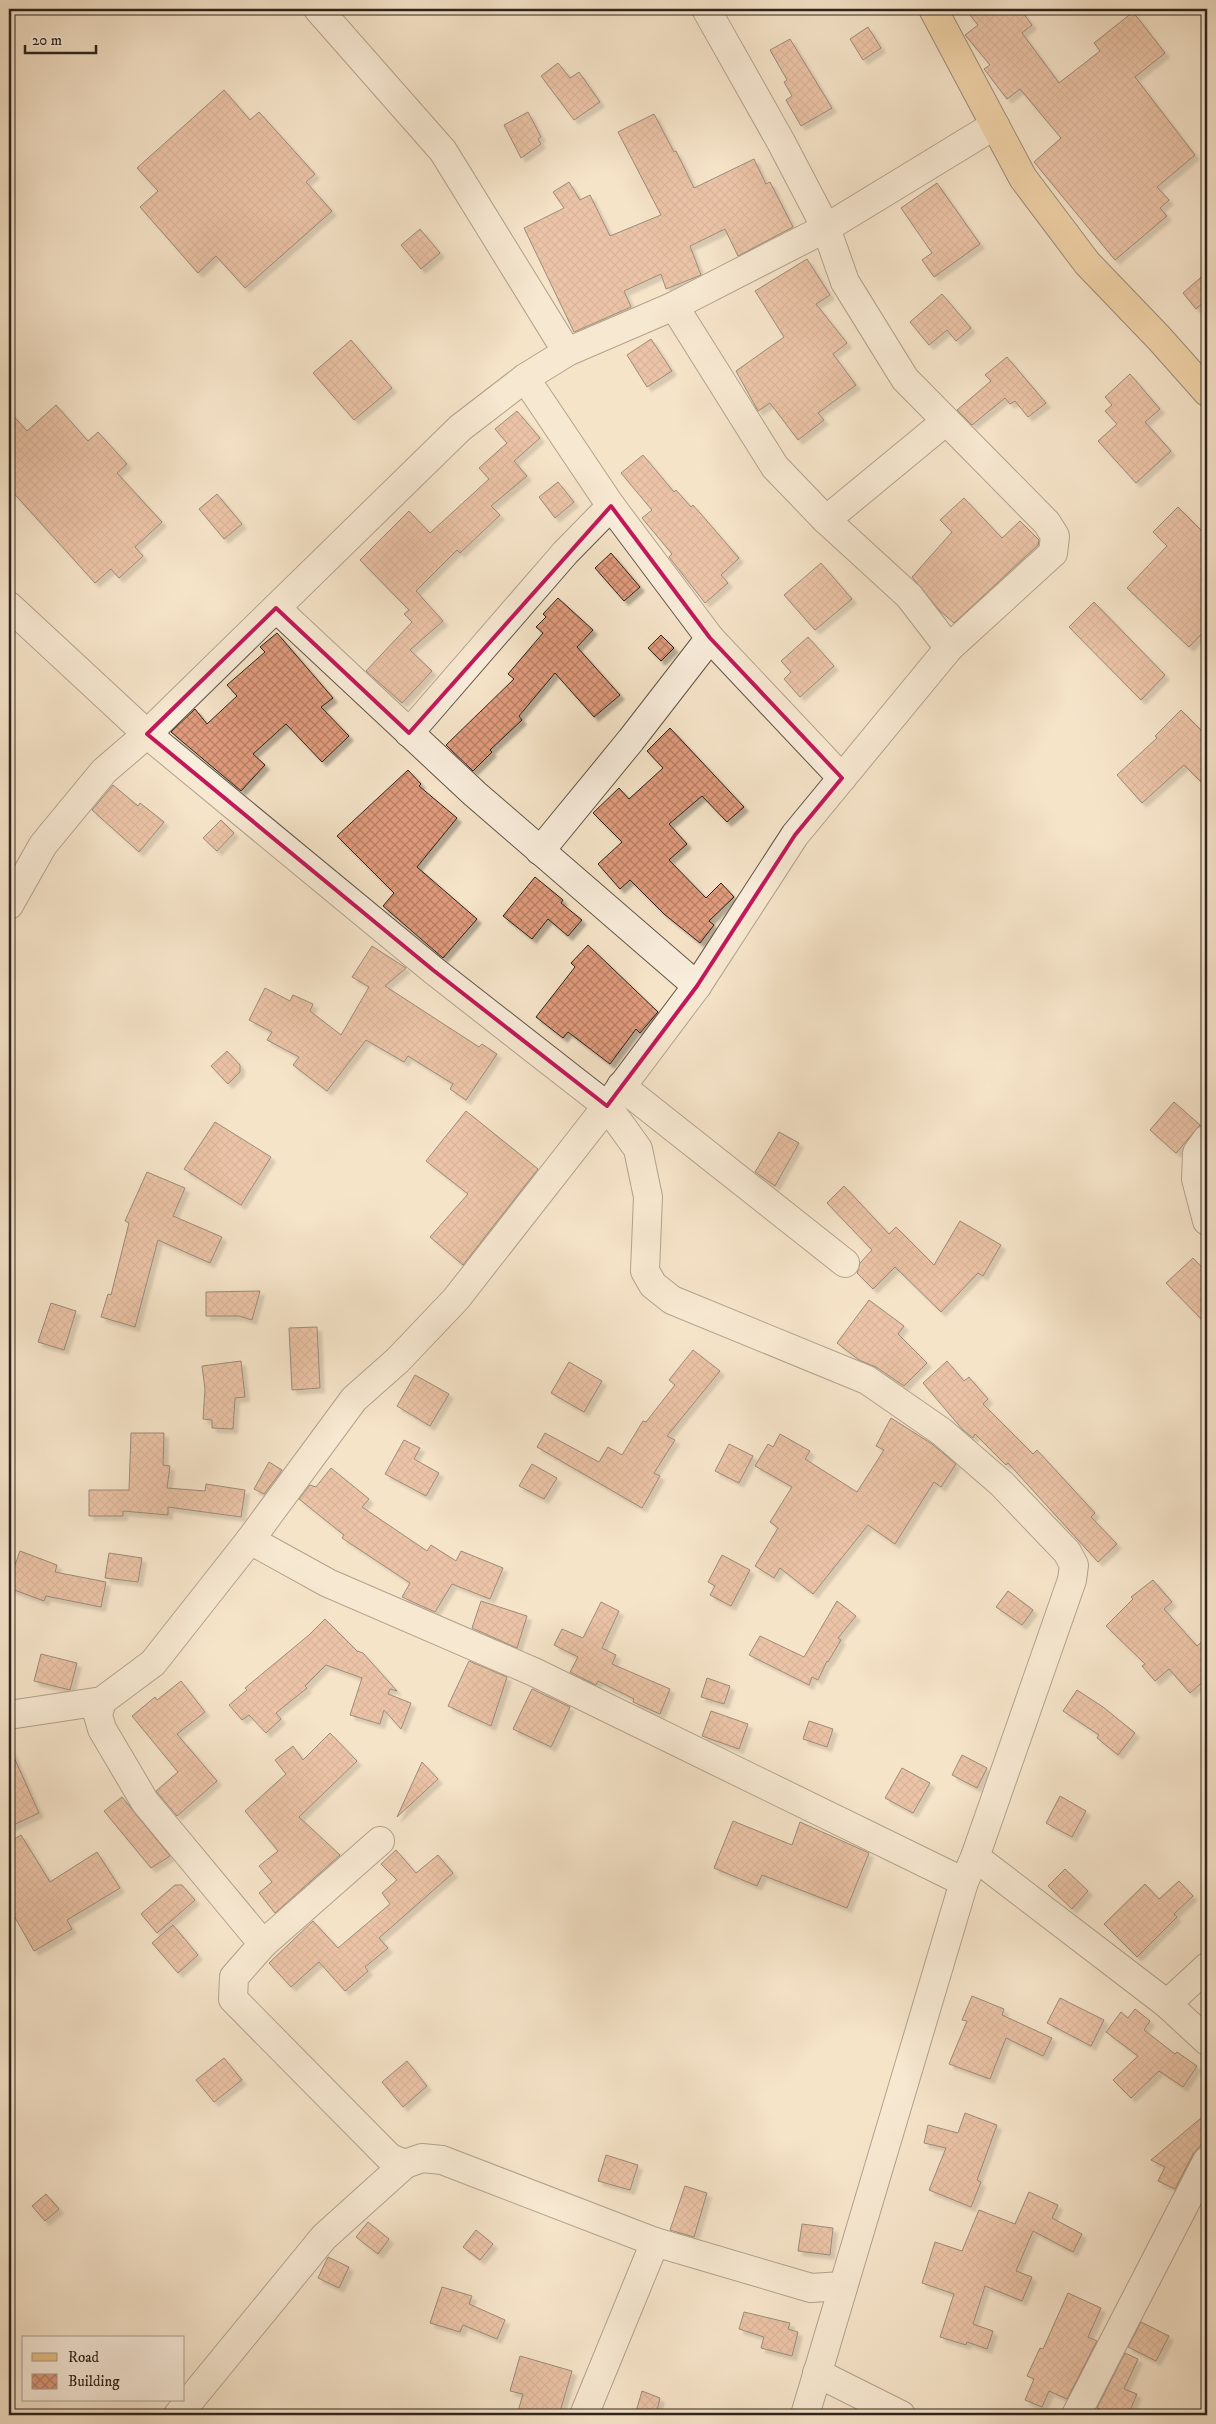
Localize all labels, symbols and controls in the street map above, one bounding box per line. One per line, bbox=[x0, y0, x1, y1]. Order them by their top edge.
scale bar bbox=[25, 22, 96, 54]
text: 20 m bbox=[32, 31, 62, 50]
legend bbox=[22, 2336, 185, 2402]
text: Road bbox=[68, 2348, 100, 2367]
text: Building bbox=[68, 2372, 120, 2391]

